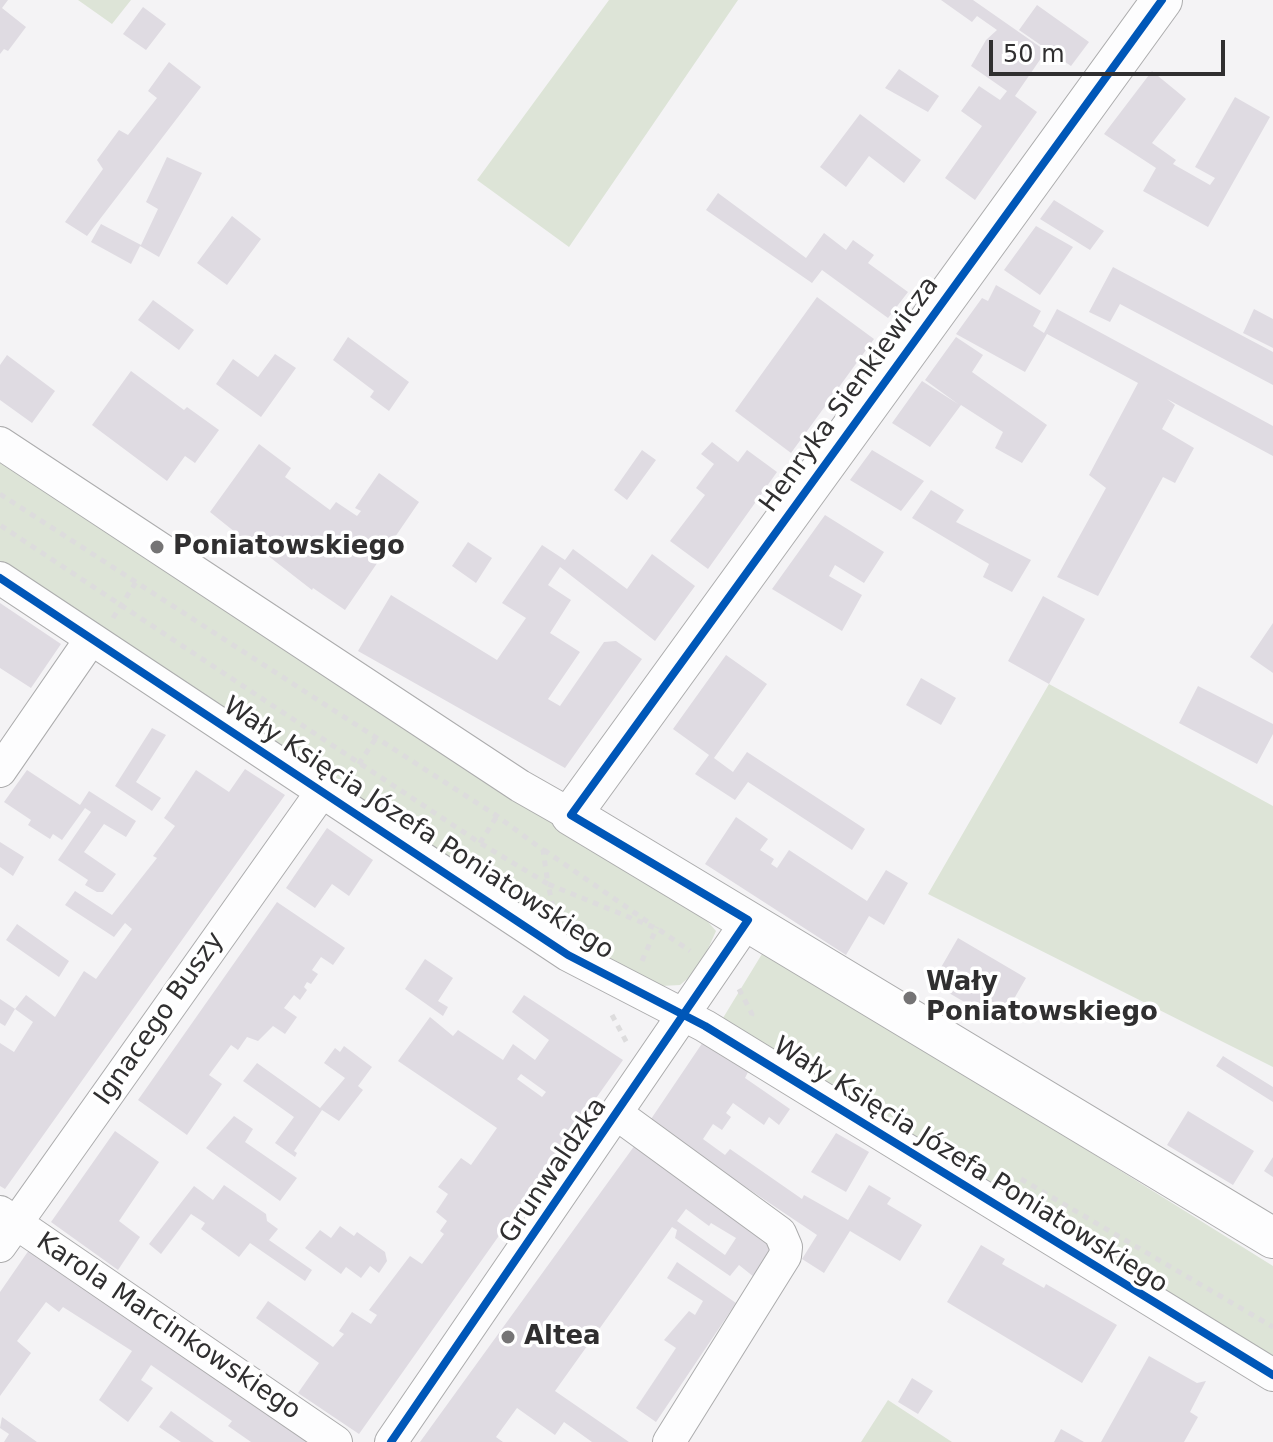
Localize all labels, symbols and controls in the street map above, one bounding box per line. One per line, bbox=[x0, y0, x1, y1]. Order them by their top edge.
scale bar bbox=[993, 24, 1229, 74]
text: 50 m bbox=[1003, 40, 1065, 68]
street label: Henryka Sienkiewicza bbox=[754, 271, 946, 519]
place label: Poniatowskiego bbox=[173, 531, 405, 563]
marker: Poniatowskiego bbox=[148, 538, 166, 556]
street label: Wały Księcia Józefa Poniatowskiego bbox=[217, 691, 619, 967]
street label: Ignacego Buszy bbox=[89, 926, 231, 1112]
place label: Wały Poniatowskiego bbox=[926, 967, 1158, 1028]
marker: Wały Poniatowskiego bbox=[901, 989, 919, 1007]
street label: Wały Księcia Józefa Poniatowskiego bbox=[767, 1031, 1173, 1301]
street label: Grunwaldzka bbox=[494, 1092, 614, 1250]
street label: Karola Marcinkowskiego bbox=[30, 1227, 306, 1427]
place label: Altea bbox=[524, 1321, 601, 1353]
marker: Altea bbox=[499, 1328, 517, 1346]

